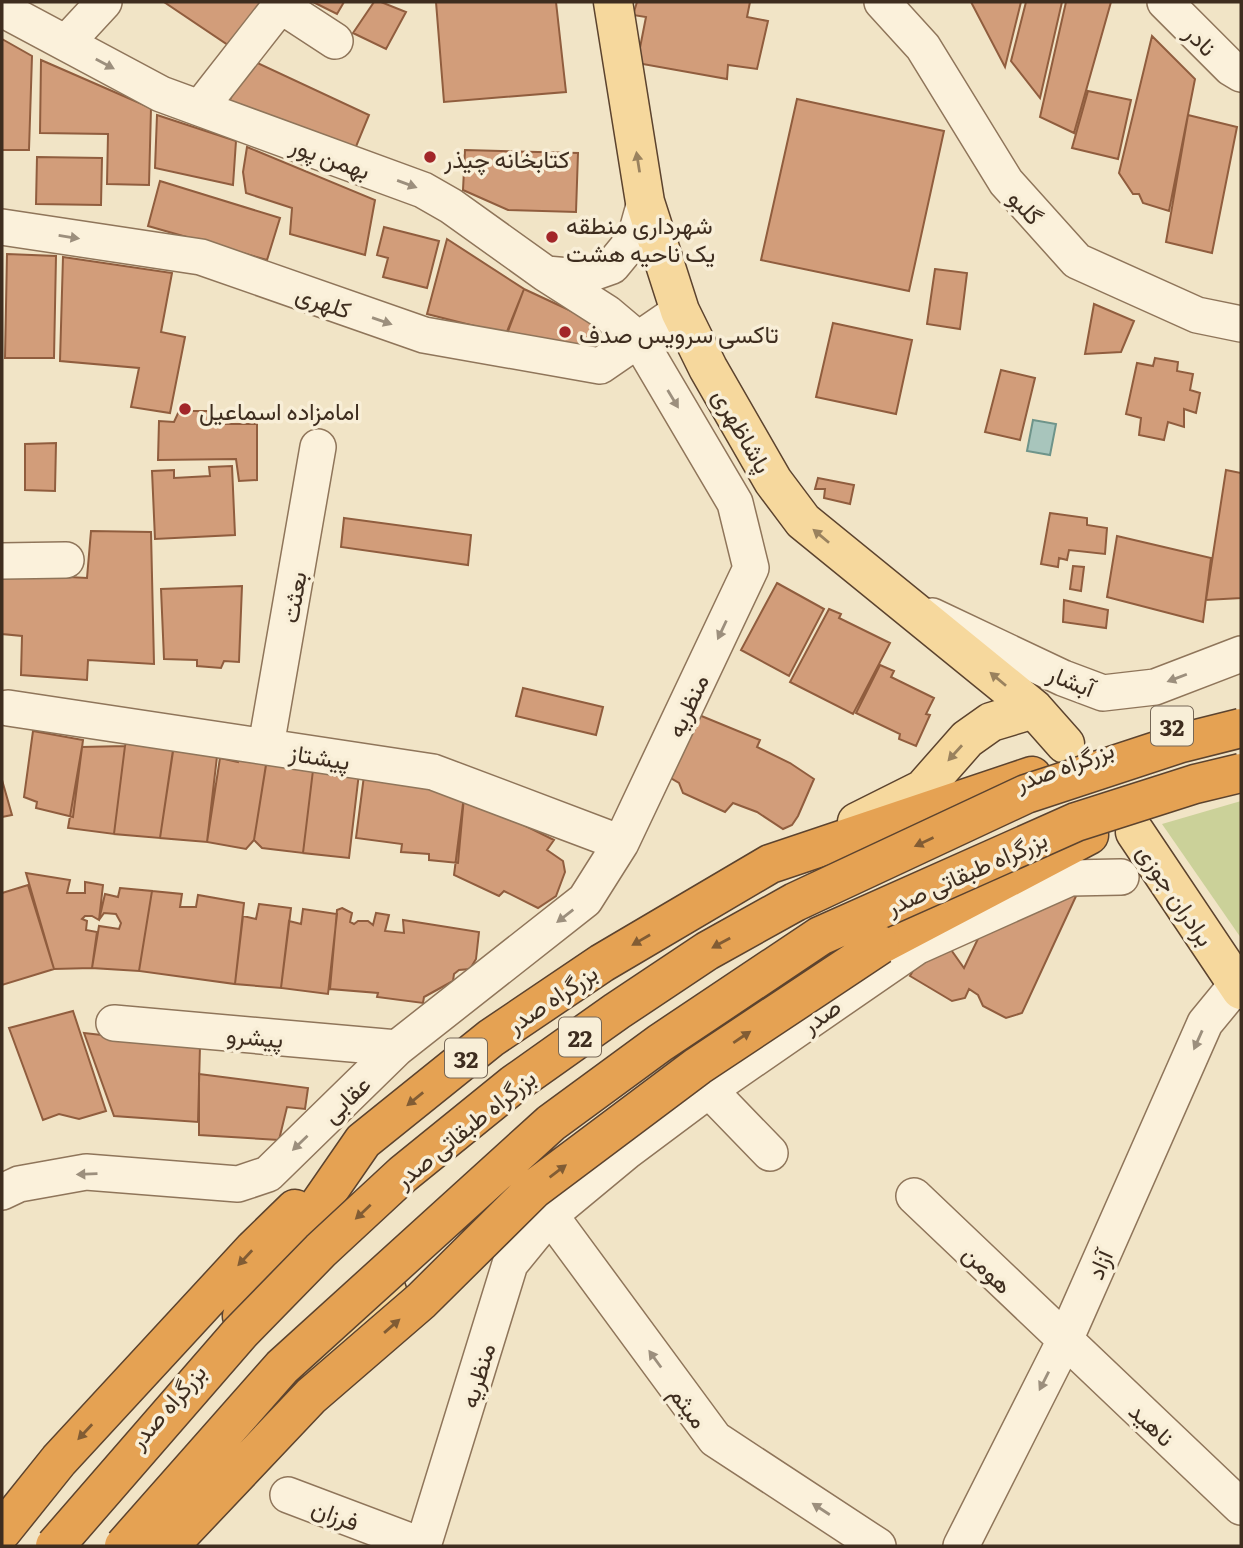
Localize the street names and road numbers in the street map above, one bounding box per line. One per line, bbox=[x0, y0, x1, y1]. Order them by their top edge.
street label: نادر bbox=[1177, 14, 1226, 63]
street label: بهمن پور bbox=[285, 125, 376, 188]
street label: گلبو bbox=[1002, 180, 1052, 232]
street label: کلهری bbox=[292, 274, 356, 326]
street label: پاشاظهری bbox=[705, 381, 782, 479]
street label: بعثت bbox=[270, 568, 314, 626]
street label: آبشار bbox=[1043, 654, 1103, 705]
street label: منظریه bbox=[656, 668, 716, 742]
road number: 32 bbox=[1151, 706, 1193, 746]
street label: بزرگراه صدر bbox=[1009, 730, 1118, 798]
street label: پیشتاز bbox=[286, 733, 353, 778]
street label: بزرگراه طبقاتی صدر bbox=[879, 820, 1052, 923]
street label: برادران جوزی bbox=[1130, 836, 1224, 952]
street label: بزرگراه صدر bbox=[498, 954, 603, 1041]
street label: صدر bbox=[792, 988, 847, 1041]
street label: پیشرو bbox=[225, 1015, 285, 1056]
road number: 22 bbox=[559, 1018, 601, 1056]
road number: 32 bbox=[445, 1038, 487, 1078]
street label: بزرگراه طبقاتی صدر bbox=[385, 1059, 542, 1196]
street label: عقابی bbox=[313, 1066, 377, 1130]
street label: هومن bbox=[956, 1235, 1022, 1301]
street label: آزاد bbox=[1076, 1241, 1121, 1284]
street label: منظریه bbox=[450, 1338, 502, 1412]
street label: بزرگراه صدر bbox=[118, 1355, 213, 1456]
street label: میثم bbox=[662, 1377, 718, 1435]
street label: ناهید bbox=[1122, 1393, 1184, 1453]
street label: فرزان bbox=[307, 1488, 365, 1538]

